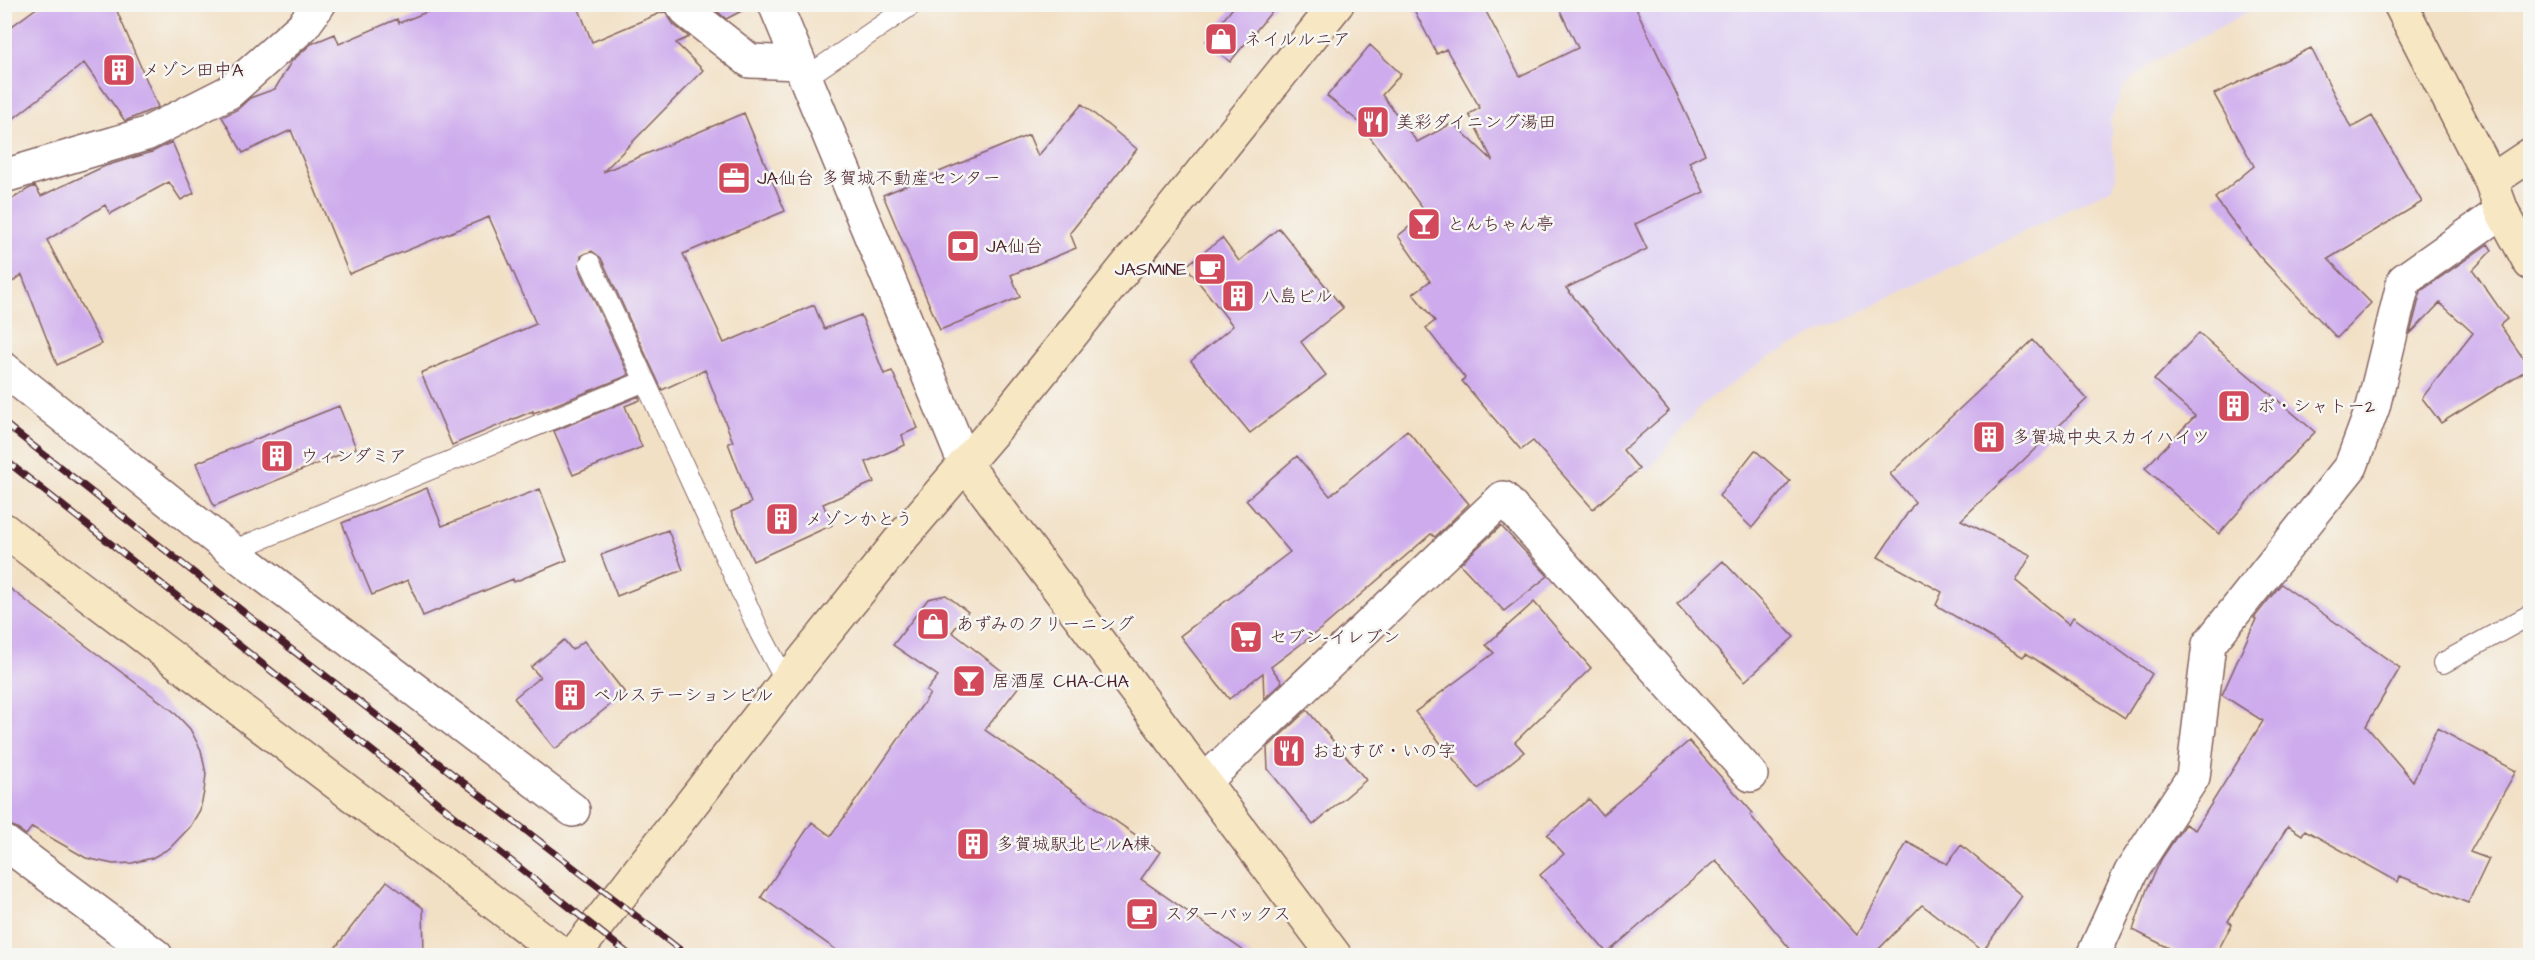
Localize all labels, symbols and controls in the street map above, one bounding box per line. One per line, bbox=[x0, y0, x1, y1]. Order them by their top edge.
shop icon: ネイルルニア bbox=[1203, 21, 1239, 57]
place label: ネイルルニア bbox=[1244, 27, 1351, 52]
building icon: メゾン田中A bbox=[101, 52, 137, 88]
place label: メゾン田中A bbox=[142, 58, 244, 83]
restaurant icon: 美彩ダイニング湯田 bbox=[1355, 104, 1391, 140]
place label: 美彩ダイニング湯田 bbox=[1396, 110, 1556, 135]
office icon: JA仙台 多賀城不動産センター bbox=[716, 160, 752, 196]
place label: JA仙台 多賀城不動産センター bbox=[757, 166, 1001, 191]
bar icon: とんちゃん亭 bbox=[1406, 206, 1442, 242]
place label: とんちゃん亭 bbox=[1447, 212, 1554, 237]
bank icon: JA仙台 bbox=[945, 228, 981, 264]
place label: JA仙台 bbox=[986, 234, 1043, 259]
cafe icon: JASMINE bbox=[1192, 251, 1228, 287]
place label: JASMINE bbox=[1115, 257, 1187, 282]
building icon: 八島ビル bbox=[1220, 278, 1256, 314]
place label: 八島ビル bbox=[1261, 284, 1333, 309]
building icon: ボ・シャトー2 bbox=[2216, 388, 2252, 424]
place label: ボ・シャトー2 bbox=[2257, 394, 2376, 419]
building icon: 多賀城中央スカイハイツ bbox=[1971, 419, 2007, 455]
place label: 多賀城中央スカイハイツ bbox=[2012, 425, 2210, 450]
building icon: ウィンダミア bbox=[259, 438, 295, 474]
place label: ウィンダミア bbox=[300, 444, 407, 469]
building icon: メゾンかとう bbox=[764, 501, 800, 537]
place label: メゾンかとう bbox=[805, 507, 913, 532]
shop icon: あずみのクリーニング bbox=[915, 606, 951, 642]
place label: あずみのクリーニング bbox=[956, 612, 1134, 637]
supermarket icon: セブン-イレブン bbox=[1228, 619, 1264, 655]
place label: セブン-イレブン bbox=[1269, 625, 1401, 650]
bar icon: 居酒屋 CHA-CHA bbox=[951, 663, 987, 699]
place label: 居酒屋 CHA-CHA bbox=[992, 669, 1130, 694]
building icon: ベルステーションビル bbox=[552, 677, 588, 713]
place label: ベルステーションビル bbox=[593, 683, 773, 708]
restaurant icon: おむすび・いの字 bbox=[1271, 733, 1307, 769]
place label: おむすび・いの字 bbox=[1312, 739, 1456, 764]
building icon: 多賀城駅北ビルA棟 bbox=[955, 826, 991, 862]
place label: 多賀城駅北ビルA棟 bbox=[996, 832, 1151, 857]
cafe icon: スターバックス bbox=[1124, 896, 1160, 932]
place label: スターバックス bbox=[1165, 902, 1291, 927]

